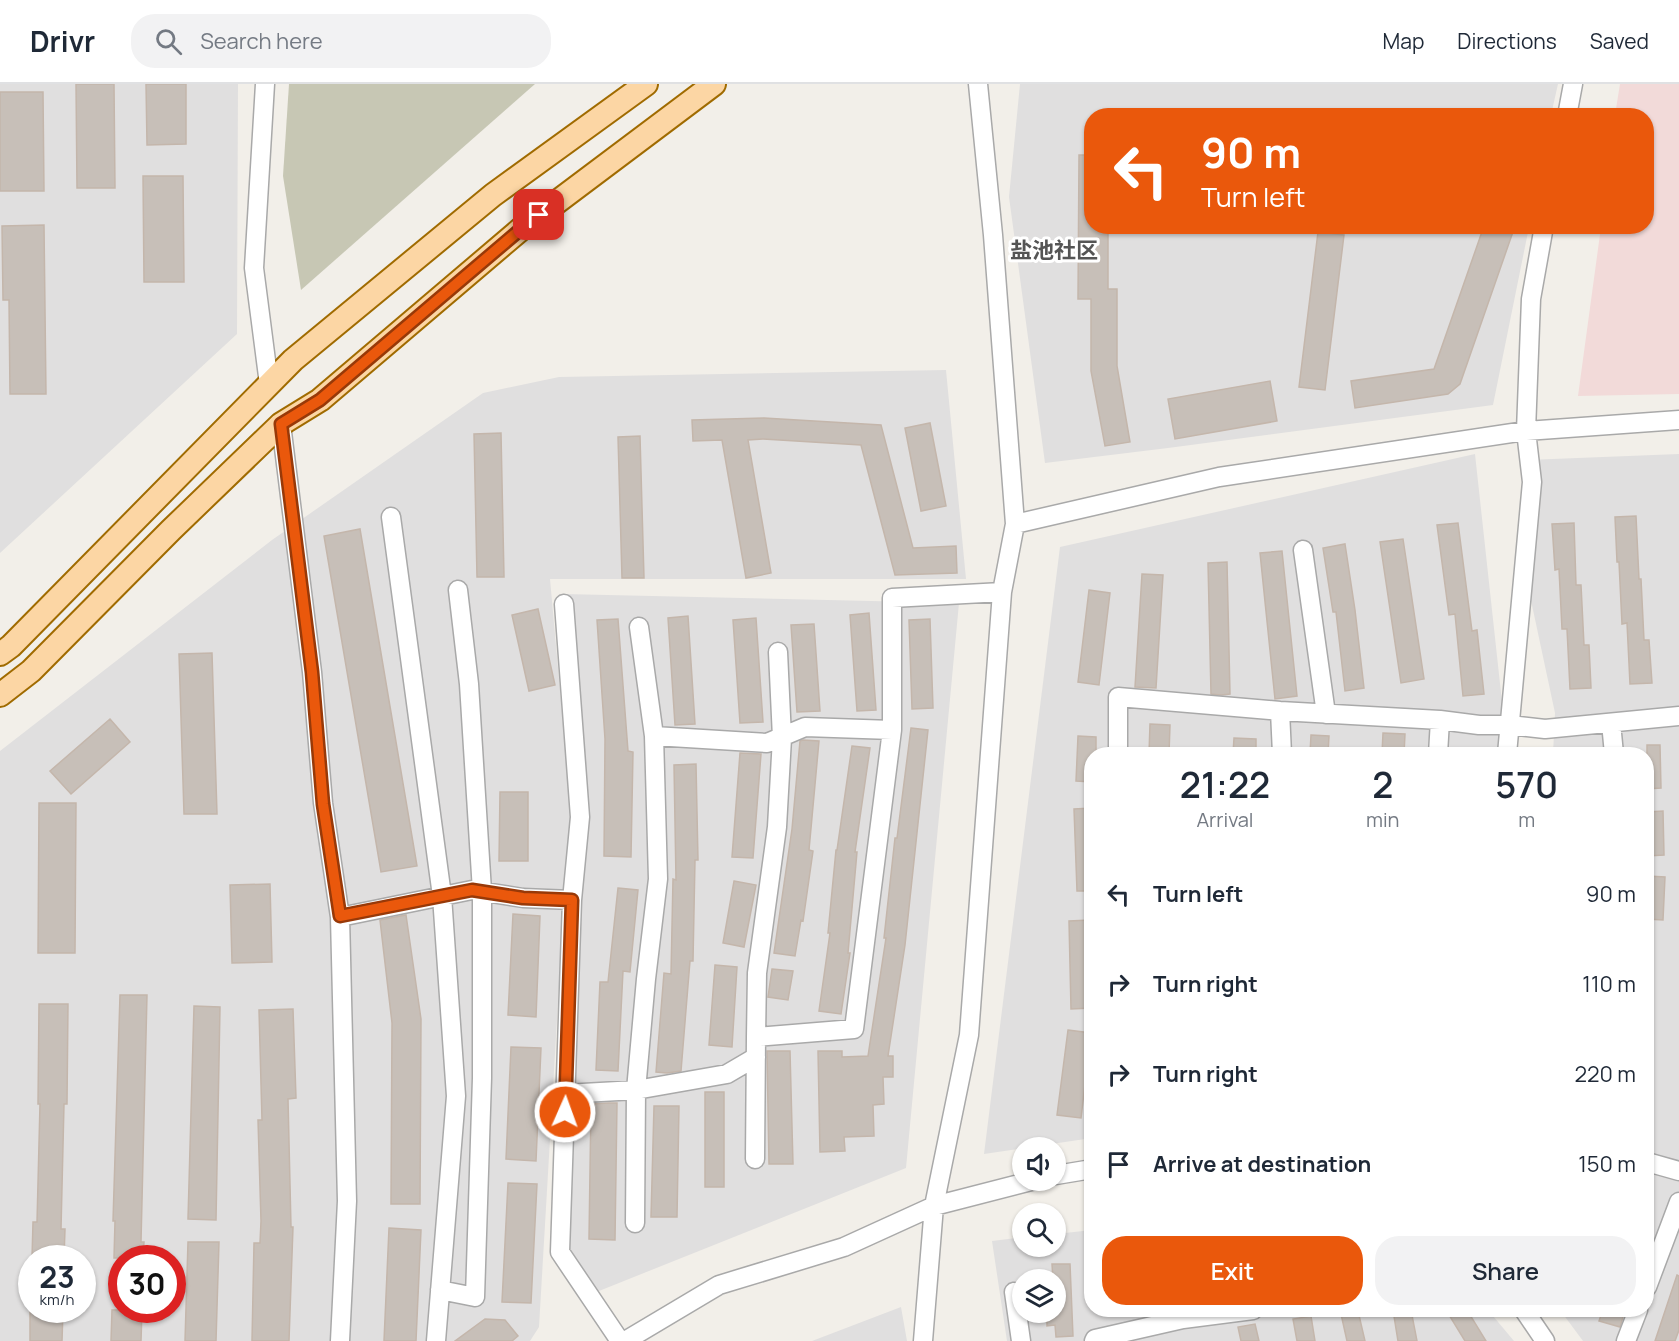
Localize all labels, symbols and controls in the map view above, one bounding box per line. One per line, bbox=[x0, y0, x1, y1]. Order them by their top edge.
search box bbox=[131, 14, 551, 68]
text: Drivr bbox=[30, 22, 95, 60]
icon: search bbox=[152, 25, 185, 58]
text: Search here bbox=[200, 26, 323, 56]
text: Map bbox=[1383, 27, 1424, 55]
text: Directions bbox=[1457, 27, 1557, 55]
text: Saved bbox=[1590, 27, 1649, 55]
text: 90 m bbox=[1201, 123, 1301, 181]
icon: left bbox=[1102, 132, 1180, 210]
text: Turn left bbox=[1201, 178, 1305, 215]
pin bbox=[513, 189, 564, 240]
icon: arrive bbox=[522, 198, 555, 231]
district label: 盐池社区 bbox=[1010, 235, 1098, 265]
text: 21:22 bbox=[1180, 760, 1270, 809]
text: 2 bbox=[1372, 760, 1393, 809]
text: 570 bbox=[1495, 760, 1558, 809]
text: Arrival bbox=[1196, 806, 1254, 833]
text: min bbox=[1366, 806, 1399, 833]
text: m bbox=[1518, 806, 1535, 833]
icon: left bbox=[1102, 878, 1135, 911]
text: Turn left bbox=[1153, 879, 1243, 909]
text: 90 m bbox=[1586, 879, 1636, 909]
icon: right bbox=[1102, 968, 1135, 1001]
text: Turn right bbox=[1153, 969, 1258, 999]
text: 110 m bbox=[1582, 969, 1636, 999]
icon: right bbox=[1102, 1058, 1135, 1091]
text: Turn right bbox=[1153, 1059, 1258, 1089]
text: 220 m bbox=[1574, 1059, 1636, 1089]
position arrow bbox=[533, 1080, 597, 1144]
map controls bbox=[1012, 1137, 1066, 1323]
button: sound bbox=[1012, 1137, 1066, 1191]
icon: arrive bbox=[1102, 1148, 1135, 1181]
text: Arrive at destination bbox=[1153, 1149, 1371, 1179]
text: 150 m bbox=[1578, 1149, 1636, 1179]
button: search bbox=[1012, 1203, 1066, 1257]
button: Exit bbox=[1102, 1236, 1363, 1305]
button: Share bbox=[1375, 1236, 1636, 1305]
speed limit sign: 30 bbox=[108, 1245, 186, 1323]
text: 23 bbox=[39, 1256, 75, 1297]
button: layers bbox=[1012, 1269, 1066, 1323]
text: km/h bbox=[40, 1289, 74, 1310]

